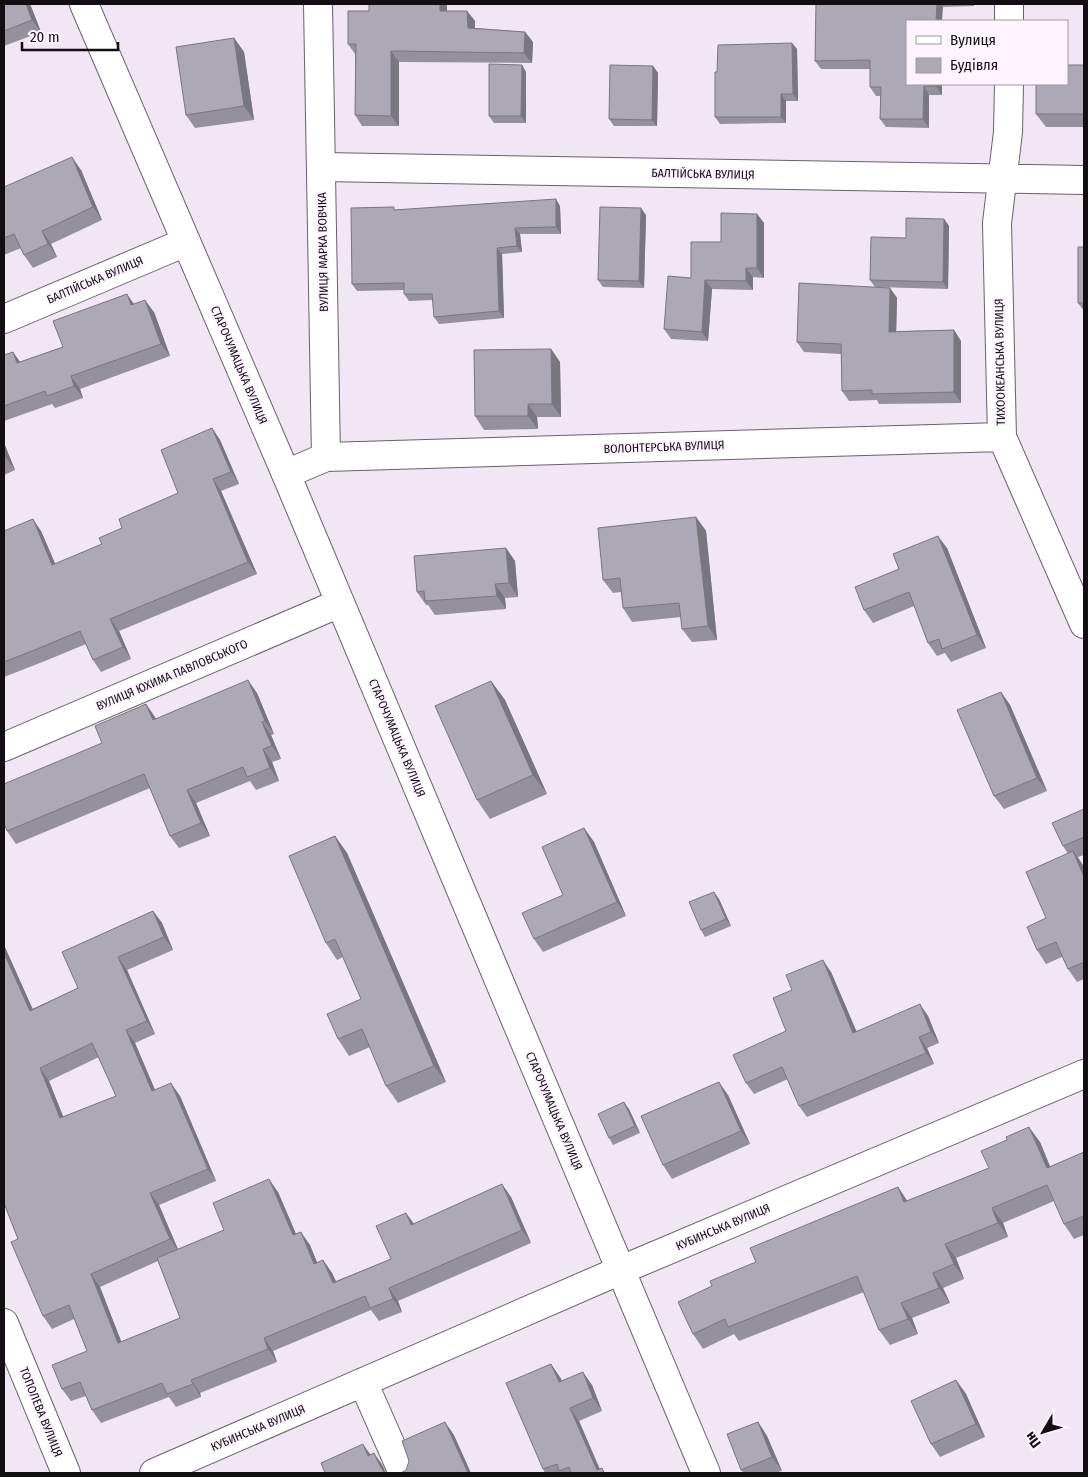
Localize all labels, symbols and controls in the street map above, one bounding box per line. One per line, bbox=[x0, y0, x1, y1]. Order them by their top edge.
scale bar bbox=[22, 20, 119, 52]
legend bbox=[906, 20, 1068, 85]
text: 20 m bbox=[30, 28, 60, 46]
text: Вулиця bbox=[950, 31, 996, 49]
text: Будівля bbox=[950, 56, 998, 74]
street label: БАЛТІЙСЬКА ВУЛИЦЯ bbox=[651, 165, 755, 182]
street label: ВУЛИЦЯ МАРКА ВОВЧКА bbox=[315, 191, 331, 312]
street label: БАЛТІЙСЬКА ВУЛИЦЯ bbox=[44, 252, 145, 307]
street label: ТИХООКЕАНСЬКА ВУЛИЦЯ bbox=[992, 298, 1008, 426]
street label: СТАРОЧУМАЦЬКА ВУЛИЦЯ bbox=[208, 304, 270, 426]
street label: ВОЛОНТЕРСЬКА ВУЛИЦЯ bbox=[603, 438, 725, 456]
street label: ВУЛИЦЯ ЮХИМА ПАВЛОВСЬКОГО bbox=[94, 637, 250, 713]
street label: СТАРОЧУМАЦЬКА ВУЛИЦЯ bbox=[366, 677, 428, 799]
street label: СТАРОЧУМАЦЬКА ВУЛИЦЯ bbox=[523, 1050, 585, 1172]
street label: КУБИНСЬКА ВУЛИЦЯ bbox=[674, 1201, 772, 1253]
street label: ТОПОЛЕВА ВУЛИЦЯ bbox=[17, 1365, 65, 1459]
street label: КУБИНСЬКА ВУЛИЦЯ bbox=[209, 1402, 307, 1454]
north arrow bbox=[1018, 1407, 1068, 1457]
text: Пн bbox=[1022, 1428, 1045, 1451]

